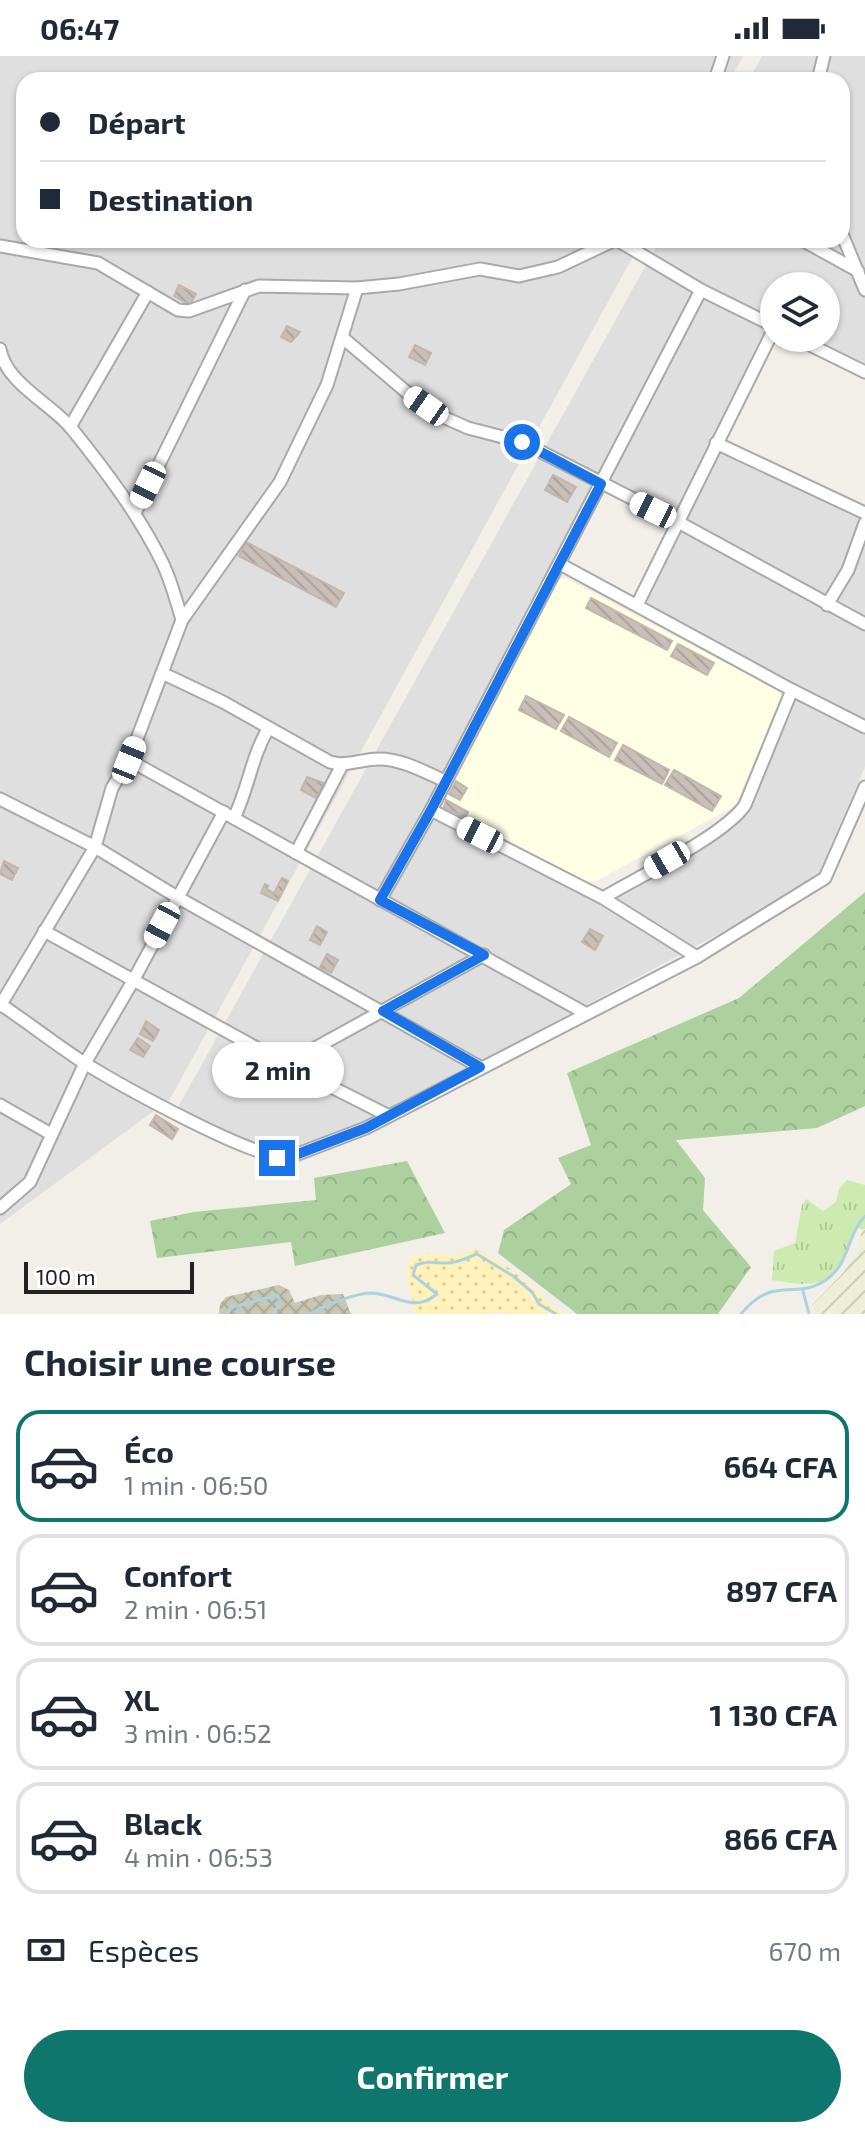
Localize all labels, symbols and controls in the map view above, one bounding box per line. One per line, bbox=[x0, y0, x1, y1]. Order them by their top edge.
text: 06:47 bbox=[40, 10, 119, 46]
text: Départ bbox=[88, 104, 186, 140]
text: Destination bbox=[88, 181, 253, 217]
map controls bbox=[760, 272, 840, 352]
button: layers bbox=[760, 272, 840, 352]
car bbox=[399, 382, 453, 430]
route start bbox=[504, 424, 540, 460]
car bbox=[127, 458, 169, 512]
car bbox=[626, 489, 680, 531]
car bbox=[109, 733, 149, 787]
car bbox=[453, 813, 507, 857]
car bbox=[640, 838, 694, 882]
car bbox=[140, 898, 184, 952]
callout: 2 min bbox=[211, 1042, 343, 1098]
text: 2 min bbox=[245, 1054, 311, 1085]
route end bbox=[259, 1140, 295, 1176]
scale bar bbox=[24, 1258, 194, 1294]
text: 100 m bbox=[36, 1263, 95, 1289]
text: Choisir une course bbox=[24, 1340, 336, 1383]
icon: car bbox=[28, 1430, 100, 1502]
text: Éco bbox=[124, 1433, 174, 1469]
text: 664 CFA bbox=[723, 1448, 837, 1484]
text: 1 min · 06:50 bbox=[124, 1469, 269, 1500]
icon: car bbox=[28, 1554, 100, 1626]
text: Confort bbox=[124, 1557, 232, 1593]
text: 897 CFA bbox=[726, 1572, 837, 1608]
text: 2 min · 06:51 bbox=[124, 1593, 267, 1624]
icon: car bbox=[28, 1678, 100, 1750]
text: XL bbox=[124, 1681, 159, 1717]
text: 1 130 CFA bbox=[710, 1696, 837, 1732]
text: 3 min · 06:52 bbox=[124, 1717, 272, 1748]
icon: car bbox=[28, 1802, 100, 1874]
text: Black bbox=[124, 1805, 202, 1841]
text: 866 CFA bbox=[724, 1820, 837, 1856]
text: 4 min · 06:53 bbox=[124, 1841, 273, 1872]
icon: cash bbox=[24, 1928, 68, 1972]
text: Espèces bbox=[88, 1932, 199, 1968]
text: 670 m bbox=[769, 1935, 841, 1966]
button: Confirmer bbox=[24, 2030, 841, 2122]

